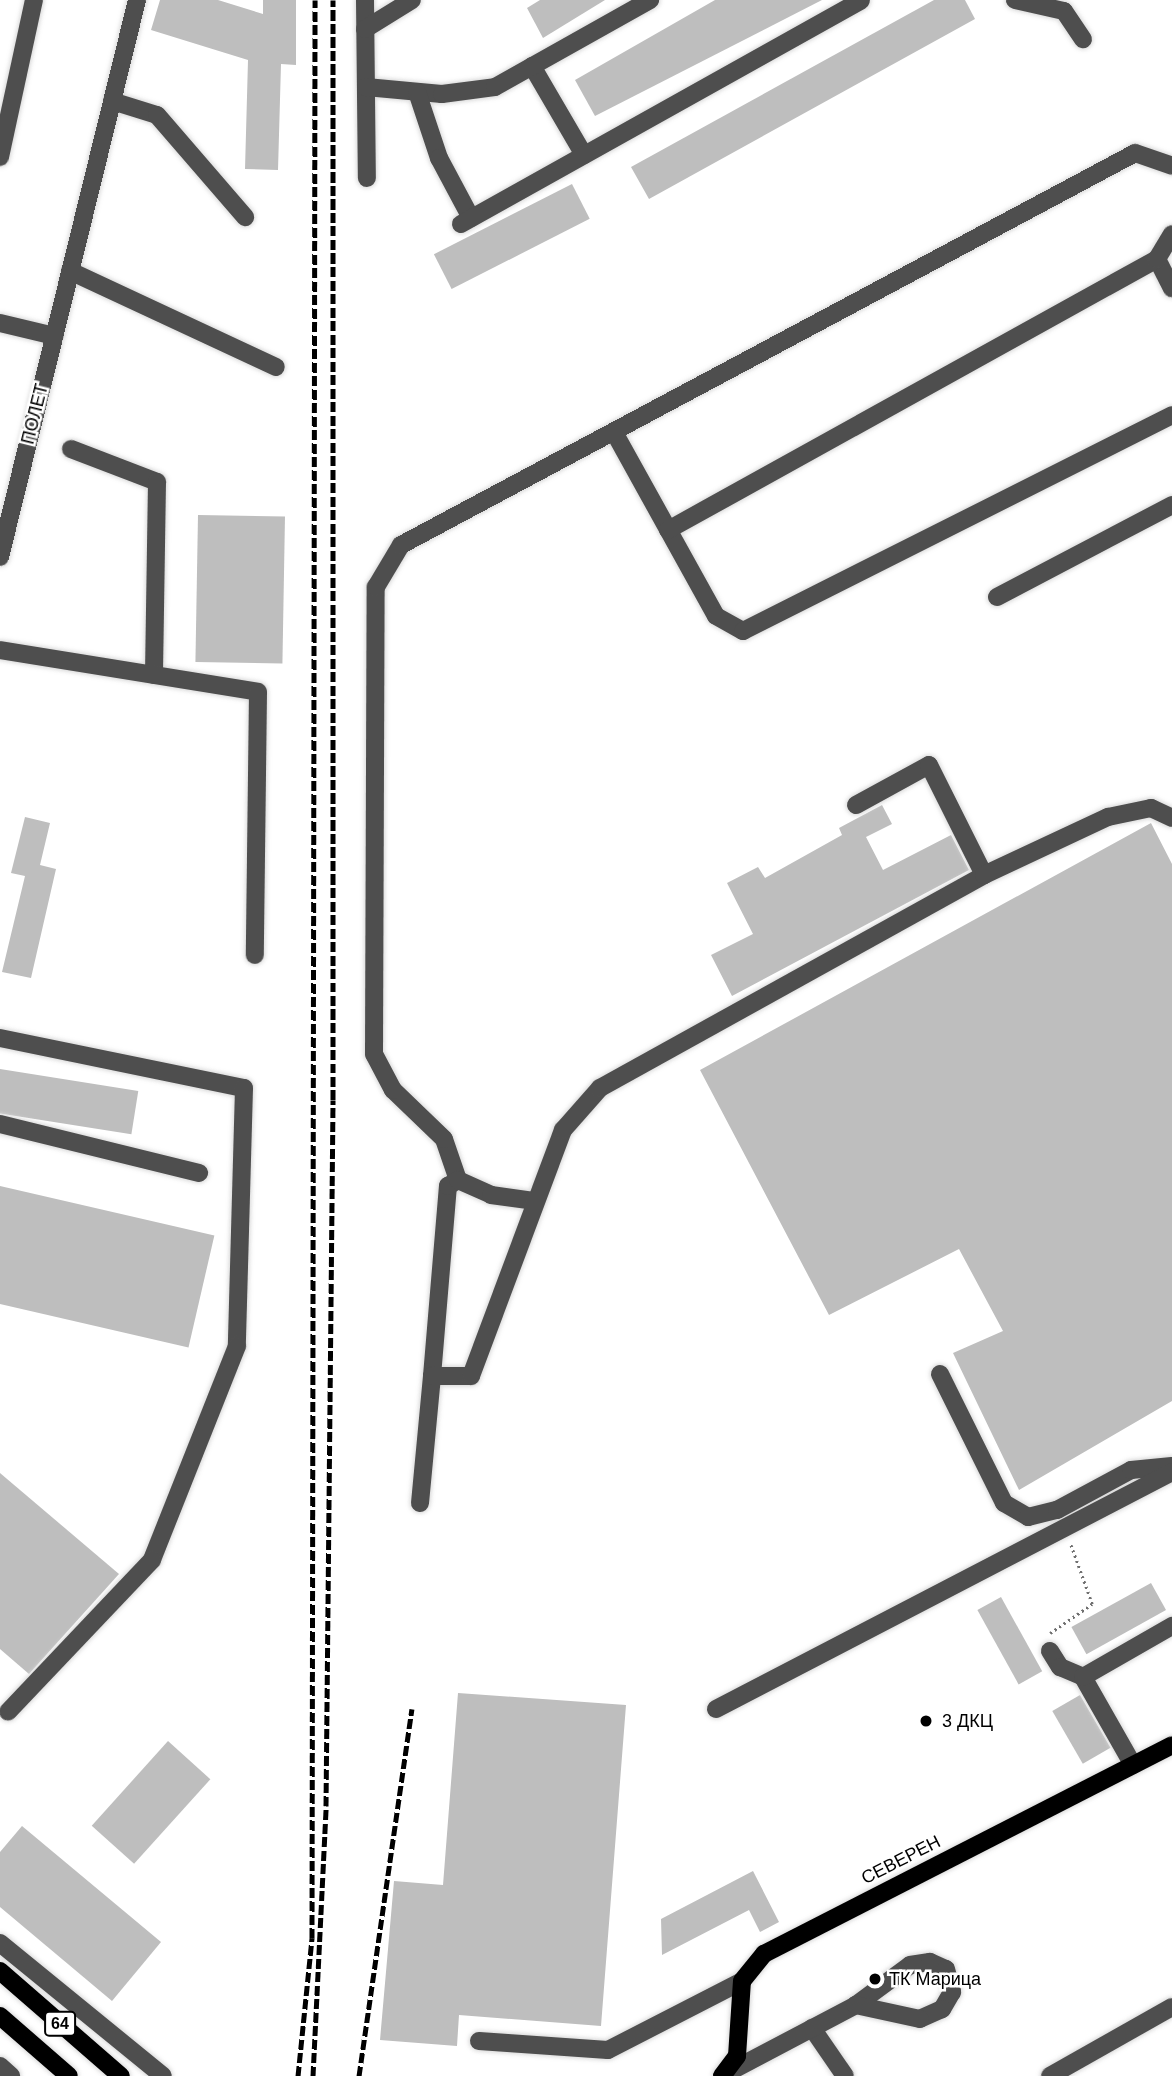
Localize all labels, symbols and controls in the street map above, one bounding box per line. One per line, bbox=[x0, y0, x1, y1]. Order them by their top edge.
street label: ПОЛЕТ bbox=[17, 382, 53, 446]
place label: 3 ДКЦ bbox=[942, 1710, 993, 1732]
marker: 3 ДКЦ bbox=[916, 1711, 936, 1731]
street label: СЕВЕРЕН bbox=[858, 1831, 944, 1889]
place label: ТК Марица bbox=[889, 1968, 981, 1990]
marker: ТК Марица bbox=[867, 1971, 883, 1987]
road number: 64 bbox=[42, 2012, 78, 2036]

